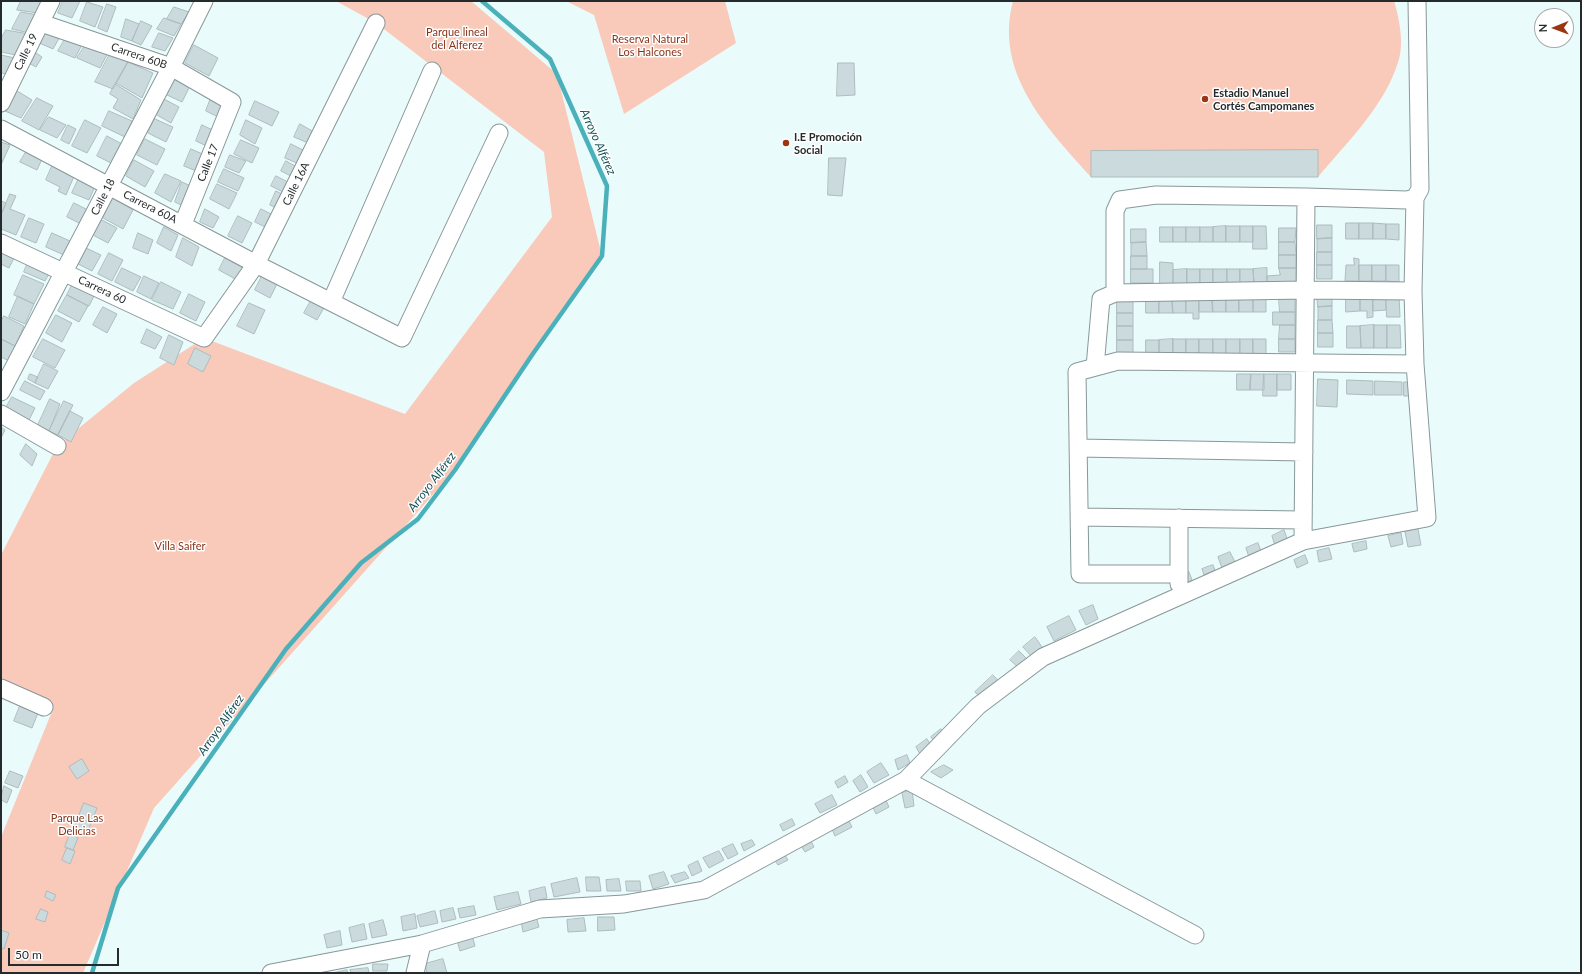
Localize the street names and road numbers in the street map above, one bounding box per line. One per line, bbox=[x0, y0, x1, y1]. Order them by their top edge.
street label: Calle 19 bbox=[11, 31, 41, 73]
street label: Carrera 60B bbox=[109, 40, 169, 72]
street label: Calle 17 bbox=[195, 142, 221, 184]
street label: Calle 16A bbox=[280, 160, 312, 208]
street label: Calle 18 bbox=[88, 176, 118, 218]
street label: Carrera 60A bbox=[121, 188, 179, 226]
street label: Carrera 60 bbox=[76, 273, 128, 307]

